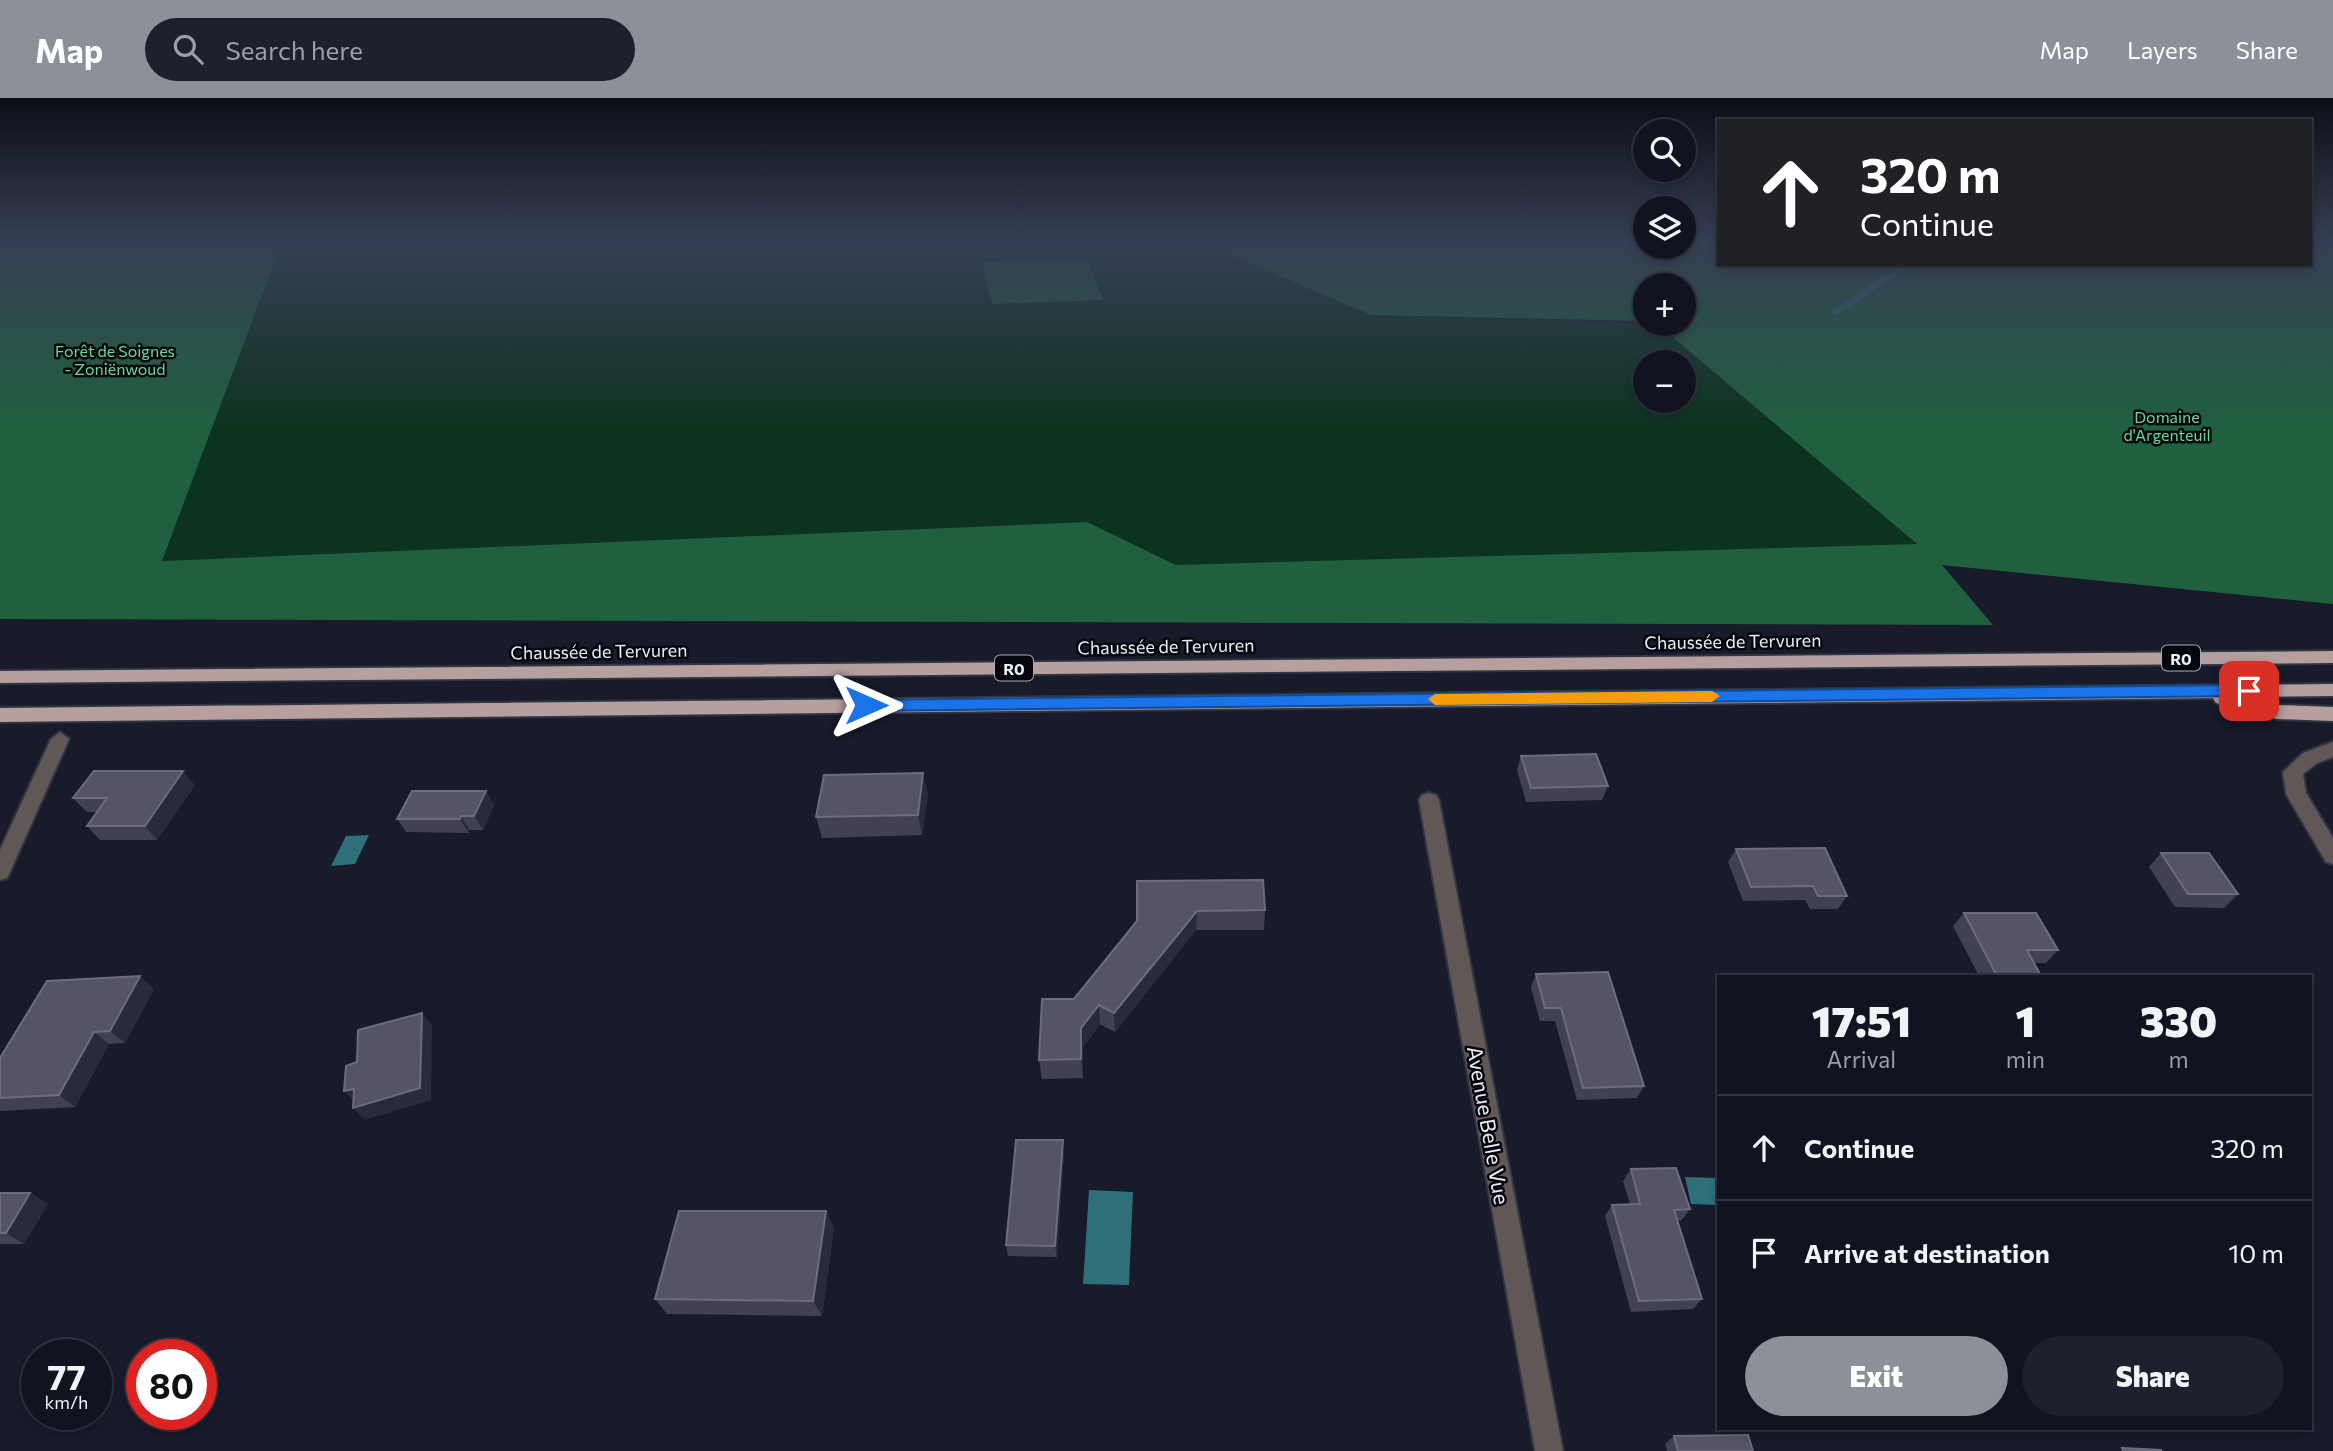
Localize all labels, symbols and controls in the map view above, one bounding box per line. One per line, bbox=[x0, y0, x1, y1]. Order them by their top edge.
search box bbox=[145, 18, 635, 81]
text: Map bbox=[35, 29, 103, 70]
icon: search bbox=[169, 30, 207, 68]
text: Search here bbox=[225, 34, 363, 65]
text: Map bbox=[2040, 35, 2089, 64]
text: Layers bbox=[2127, 35, 2198, 64]
text: Share bbox=[2236, 35, 2298, 64]
map controls bbox=[1633, 119, 1696, 413]
button: search bbox=[1633, 119, 1696, 182]
text: 320 m bbox=[1860, 143, 2001, 203]
icon: ahead bbox=[1745, 147, 1836, 238]
button: layers bbox=[1633, 196, 1696, 259]
text: Continue bbox=[1860, 203, 1994, 243]
button: + bbox=[1633, 273, 1696, 336]
park label: Forêt de Soignes - Zoniënwoud bbox=[55, 341, 175, 378]
button: − bbox=[1633, 350, 1696, 413]
park label: Domaine d'Argenteuil bbox=[2123, 407, 2211, 444]
street label: Chaussée de Tervuren bbox=[1644, 628, 1822, 654]
street label: Chaussée de Tervuren bbox=[1077, 633, 1255, 659]
street label: Chaussée de Tervuren bbox=[510, 638, 688, 664]
road number: R0 bbox=[2162, 646, 2200, 670]
road number: R0 bbox=[995, 656, 1033, 680]
pin bbox=[2219, 661, 2279, 721]
position arrow bbox=[829, 668, 903, 742]
icon: arrive bbox=[2230, 672, 2268, 710]
text: 17:51 bbox=[1812, 994, 1911, 1046]
text: 1 bbox=[2016, 994, 2035, 1046]
text: 330 bbox=[2140, 994, 2217, 1046]
street label: Avenue Belle Vue bbox=[1463, 1044, 1515, 1206]
text: Arrival bbox=[1827, 1045, 1896, 1073]
text: min bbox=[2006, 1045, 2045, 1073]
text: m bbox=[2168, 1045, 2189, 1073]
icon: ahead bbox=[1745, 1129, 1783, 1167]
text: Continue bbox=[1804, 1132, 1914, 1163]
text: 320 m bbox=[2210, 1132, 2284, 1163]
icon: arrive bbox=[1745, 1234, 1783, 1272]
text: Arrive at destination bbox=[1804, 1237, 2050, 1268]
text: 10 m bbox=[2228, 1237, 2284, 1268]
button: Exit bbox=[1745, 1336, 2008, 1416]
button: Share bbox=[2022, 1336, 2284, 1416]
speed limit sign: 80 bbox=[126, 1339, 217, 1430]
text: 77 bbox=[47, 1354, 86, 1397]
text: km/h bbox=[45, 1391, 88, 1413]

